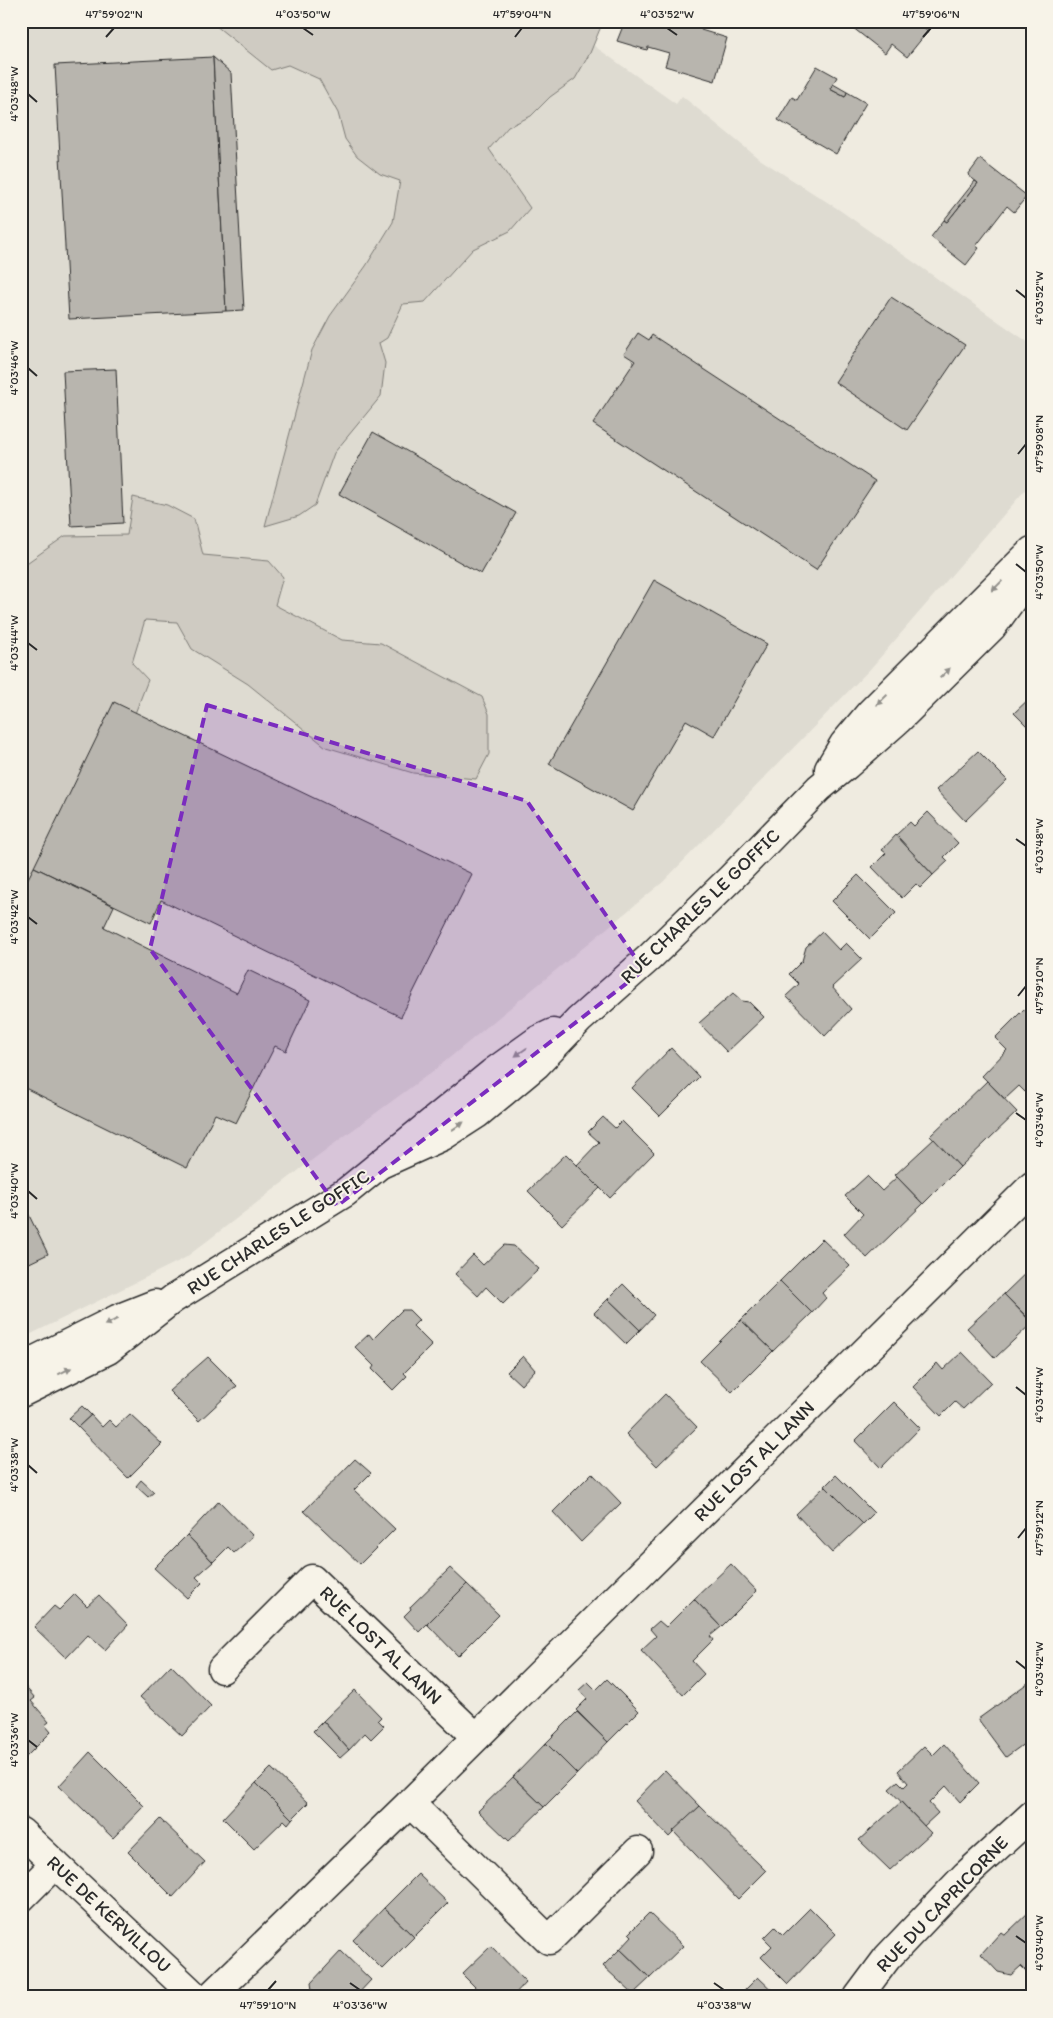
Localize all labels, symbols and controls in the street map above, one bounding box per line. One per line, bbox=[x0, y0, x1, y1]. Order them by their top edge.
text: 47°59'02"N bbox=[85, 7, 143, 21]
text: 4°03'50"W bbox=[275, 7, 331, 21]
text: 47°59'04"N bbox=[493, 7, 551, 21]
text: 4°03'52"W bbox=[640, 7, 694, 21]
text: 47°59'06"N bbox=[902, 7, 960, 21]
text: 4°03'48"W bbox=[7, 66, 21, 122]
text: 4°03'52"W bbox=[1032, 271, 1046, 325]
text: 4°03'46"W bbox=[7, 340, 21, 396]
text: 47°59'08"N bbox=[1032, 415, 1046, 473]
text: 4°03'50"W bbox=[1032, 544, 1046, 600]
one-way arrow bbox=[992, 580, 1004, 592]
text: 4°03'44"W bbox=[7, 615, 21, 671]
one-way arrow bbox=[939, 667, 951, 679]
one-way arrow bbox=[877, 694, 889, 706]
text: 4°03'48"W bbox=[1032, 818, 1046, 874]
street label: RUE CHARLES LE GOFFIC bbox=[615, 824, 785, 988]
text: 4°03'42"W bbox=[7, 889, 21, 945]
text: 47°59'10"N bbox=[1032, 958, 1046, 1014]
one-way arrow bbox=[514, 1047, 528, 1057]
text: 4°03'46"W bbox=[1032, 1092, 1046, 1148]
one-way arrow bbox=[451, 1121, 465, 1131]
text: 4°03'40"W bbox=[7, 1163, 21, 1219]
street label: RUE CHARLES LE GOFFIC bbox=[182, 1164, 374, 1300]
one-way arrow bbox=[104, 1318, 118, 1326]
one-way arrow bbox=[58, 1367, 72, 1375]
text: 4°03'44"W bbox=[1032, 1367, 1046, 1423]
street label: RUE LOST AL LANN bbox=[689, 1396, 819, 1526]
text: 4°03'38"W bbox=[7, 1438, 21, 1492]
text: 47°59'12"N bbox=[1032, 1500, 1046, 1556]
street label: RUE LOST AL LANN bbox=[315, 1581, 447, 1709]
text: 4°03'42"W bbox=[1032, 1641, 1046, 1697]
text: 4°03'36"W bbox=[7, 1713, 21, 1767]
street label: RUE DU CAPRICORNE bbox=[871, 1831, 1013, 1977]
street label: RUE DE KERVILLOU bbox=[42, 1850, 176, 1978]
text: 4°03'40"W bbox=[1032, 1915, 1046, 1971]
text: 47°59'10"N bbox=[240, 1998, 296, 2012]
text: 4°03'36"W bbox=[333, 1998, 387, 2012]
text: 4°03'38"W bbox=[697, 1998, 751, 2012]

